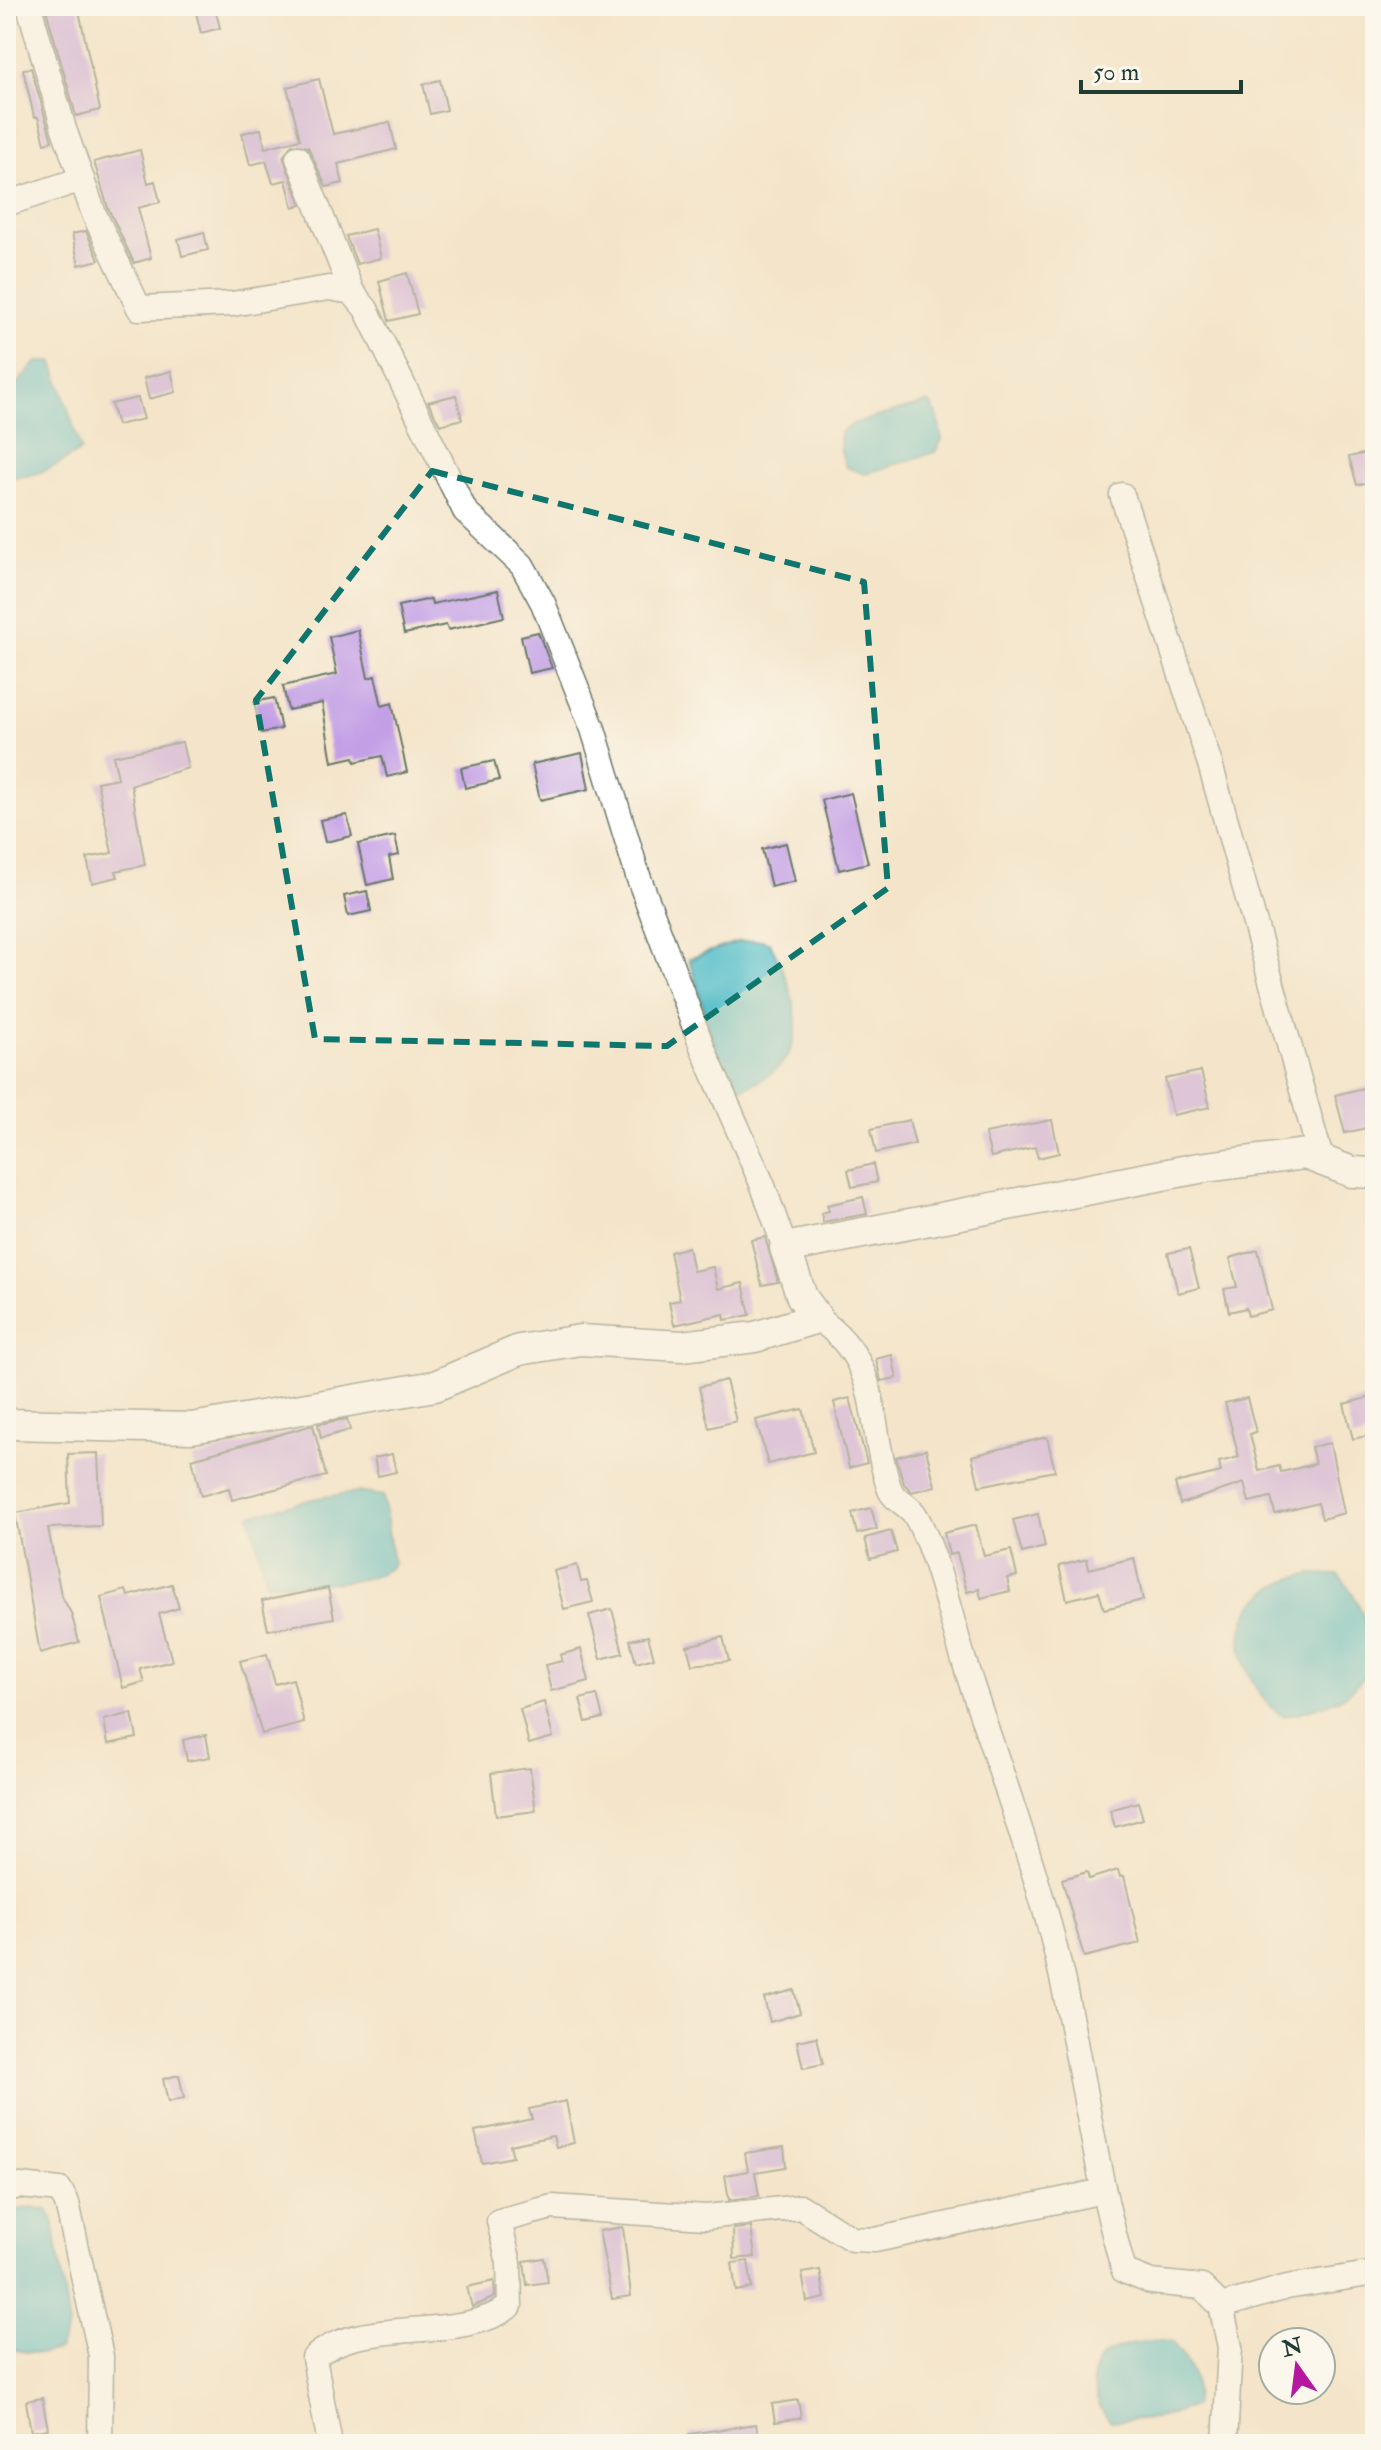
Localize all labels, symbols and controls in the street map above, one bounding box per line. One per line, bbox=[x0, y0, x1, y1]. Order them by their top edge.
scale bar bbox=[1081, 44, 1241, 94]
text: 50 m bbox=[1093, 57, 1140, 88]
north arrow bbox=[1257, 2326, 1337, 2406]
text: N bbox=[1278, 2332, 1306, 2364]

